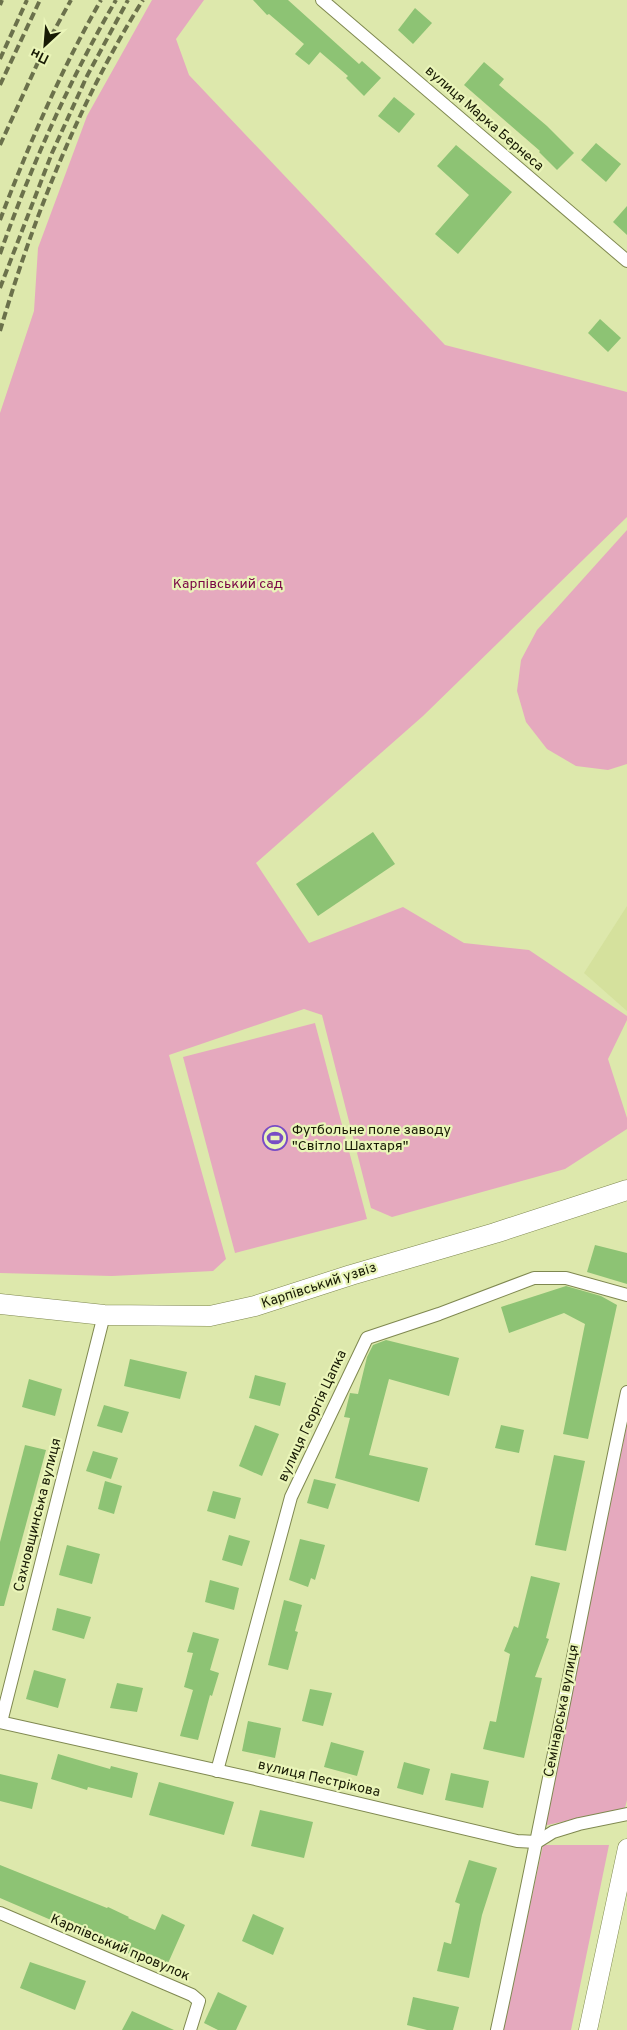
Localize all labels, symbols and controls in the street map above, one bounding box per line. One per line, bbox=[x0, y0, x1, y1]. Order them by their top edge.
north arrow bbox=[20, 20, 70, 70]
text: Пн bbox=[28, 44, 52, 67]
street label: вулиця Марка Бернеса bbox=[421, 63, 547, 175]
park label: Карпівський сад bbox=[173, 576, 283, 593]
place label: Футбольне поле заводу "Світло Шахтаря" bbox=[292, 1122, 451, 1155]
sports icon: Футбольне поле заводу "Світло Шахтаря" bbox=[262, 1125, 288, 1151]
street label: Карпівський узвіз bbox=[259, 1259, 379, 1313]
street label: вулиця Георгія Цапка bbox=[275, 1347, 351, 1485]
street label: Сахновщинська вулиця bbox=[11, 1436, 65, 1594]
street label: Семінарська вулиця bbox=[541, 1643, 583, 1779]
street label: вулиця Пестрікова bbox=[256, 1757, 382, 1801]
street label: Карпівський провулок bbox=[48, 1911, 192, 1985]

